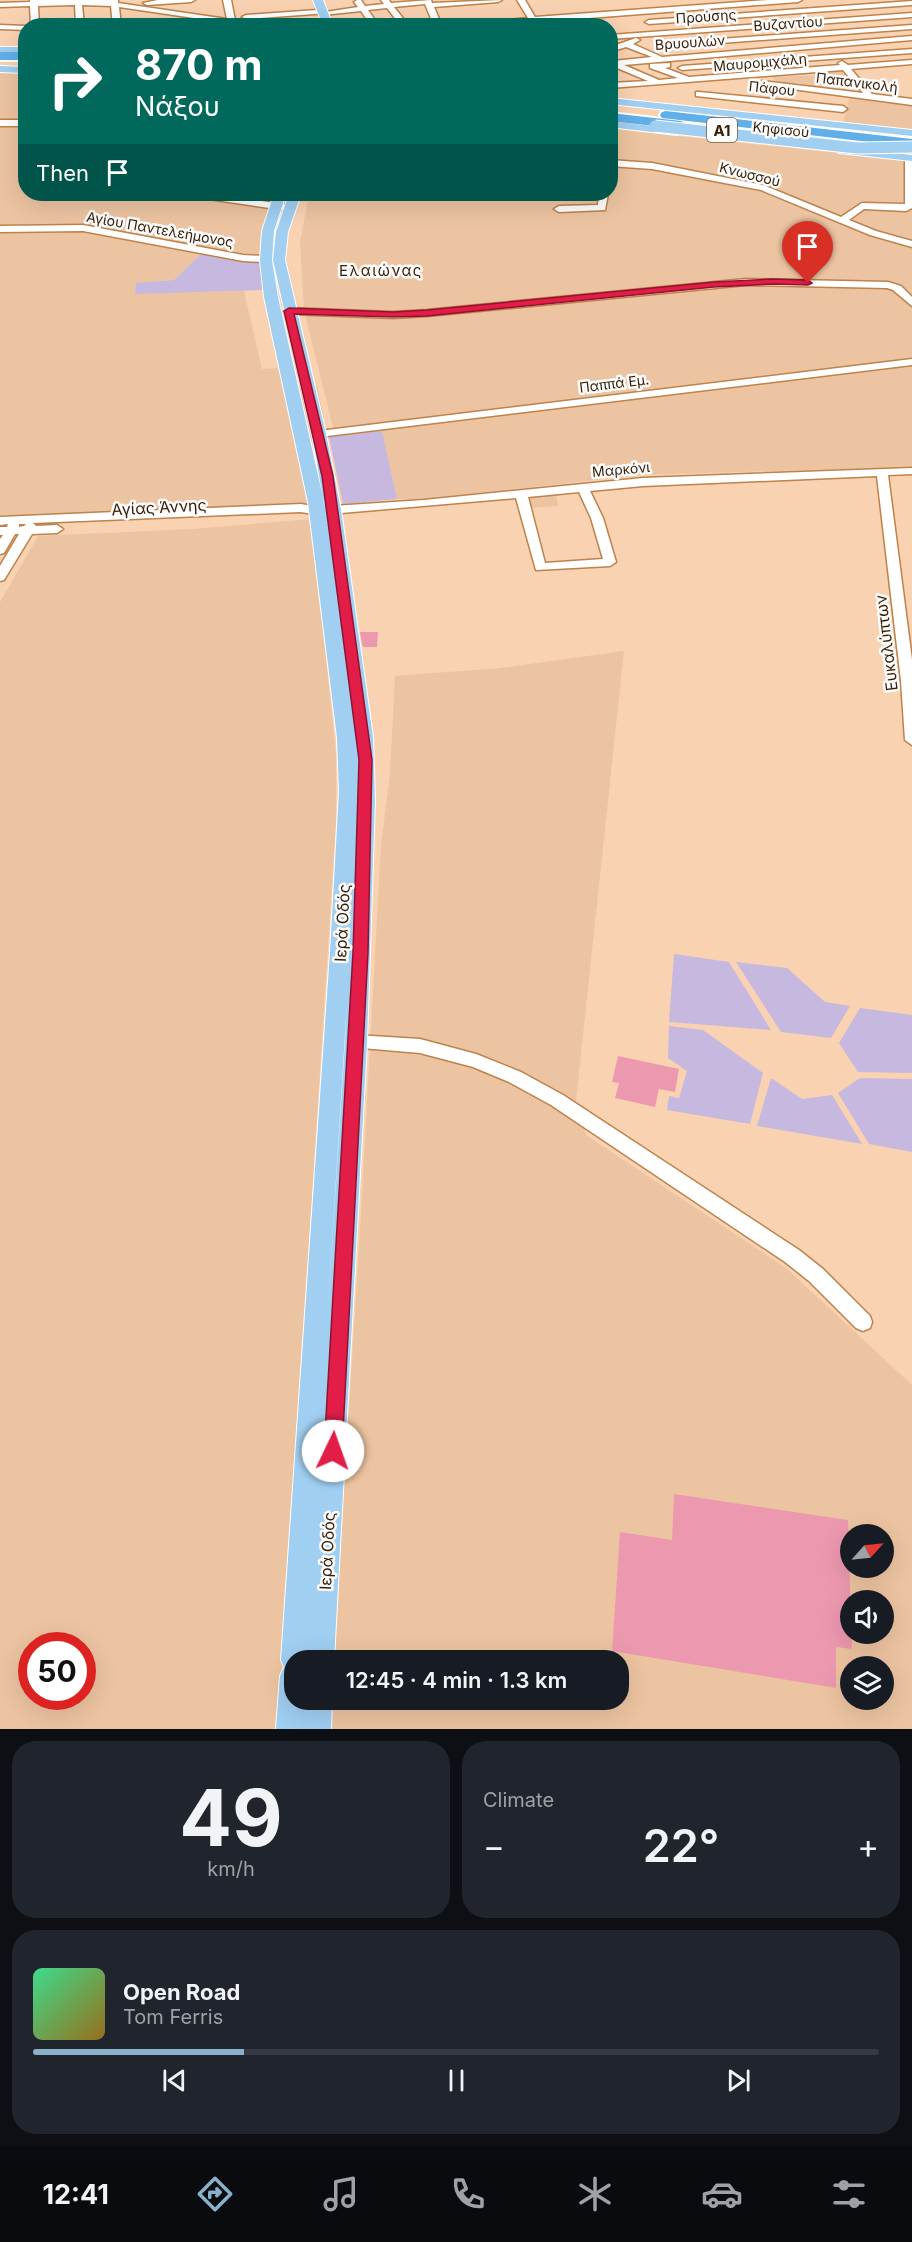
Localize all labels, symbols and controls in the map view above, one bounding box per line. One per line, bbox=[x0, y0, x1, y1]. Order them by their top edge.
street label: Προύσης bbox=[675, 5, 737, 27]
street label: Βυζαντίου bbox=[753, 12, 823, 34]
street label: Βρυουλών bbox=[654, 31, 726, 53]
text: 870 m bbox=[135, 39, 263, 90]
icon: right bbox=[36, 42, 114, 120]
street label: Μαυρομιχάλη bbox=[713, 49, 807, 75]
street label: Παπανικολή bbox=[815, 69, 899, 95]
street label: Πάφου bbox=[748, 77, 796, 99]
text: Νάξου bbox=[135, 90, 220, 123]
road number: Α1 bbox=[707, 118, 737, 142]
street label: Κηφισού bbox=[752, 118, 810, 140]
icon: arrive bbox=[101, 156, 134, 189]
street label: Κνωσσού bbox=[718, 158, 782, 190]
text: Then bbox=[36, 160, 89, 186]
street label: Αγίου Παντελεήμονος bbox=[85, 208, 235, 250]
pin bbox=[782, 221, 833, 283]
icon: arrive bbox=[791, 230, 824, 263]
district label: Ελαιώνας bbox=[339, 261, 423, 280]
street label: Παππά Εμ. bbox=[578, 370, 650, 396]
street label: Μαρκόνι bbox=[591, 458, 651, 480]
street label: Αγίας Άννης bbox=[111, 495, 207, 519]
street label: Ευκαλύπτων bbox=[870, 594, 902, 692]
street label: Ιερά Οδός bbox=[330, 883, 354, 963]
position arrow bbox=[301, 1419, 365, 1483]
street label: Ιερά Οδός bbox=[315, 1511, 339, 1591]
north arrow bbox=[840, 1524, 894, 1578]
map controls bbox=[840, 1524, 894, 1710]
button: sound bbox=[840, 1590, 894, 1644]
speed limit sign: 50 bbox=[18, 1632, 96, 1710]
button: layers bbox=[840, 1656, 894, 1710]
text: 12:45 · 4 min · 1.3 km bbox=[346, 1667, 567, 1693]
text: 49 bbox=[179, 1770, 283, 1865]
text: Climate bbox=[483, 1788, 554, 1812]
text: 22° bbox=[643, 1818, 719, 1873]
text: − bbox=[483, 1826, 505, 1866]
text: + bbox=[857, 1826, 879, 1866]
text: km/h bbox=[207, 1857, 255, 1881]
text: Open Road bbox=[123, 1979, 240, 2005]
text: Tom Ferris bbox=[123, 2005, 223, 2029]
icon: previous bbox=[158, 2064, 191, 2097]
icon: pause bbox=[440, 2064, 473, 2097]
icon: next bbox=[722, 2064, 755, 2097]
icon: directions bbox=[194, 2173, 236, 2215]
icon: music bbox=[320, 2173, 362, 2215]
icon: phone bbox=[447, 2173, 489, 2215]
icon: climate bbox=[574, 2173, 616, 2215]
icon: car bbox=[701, 2173, 743, 2215]
icon: filters bbox=[828, 2173, 870, 2215]
text: 12:41 bbox=[42, 2178, 109, 2211]

